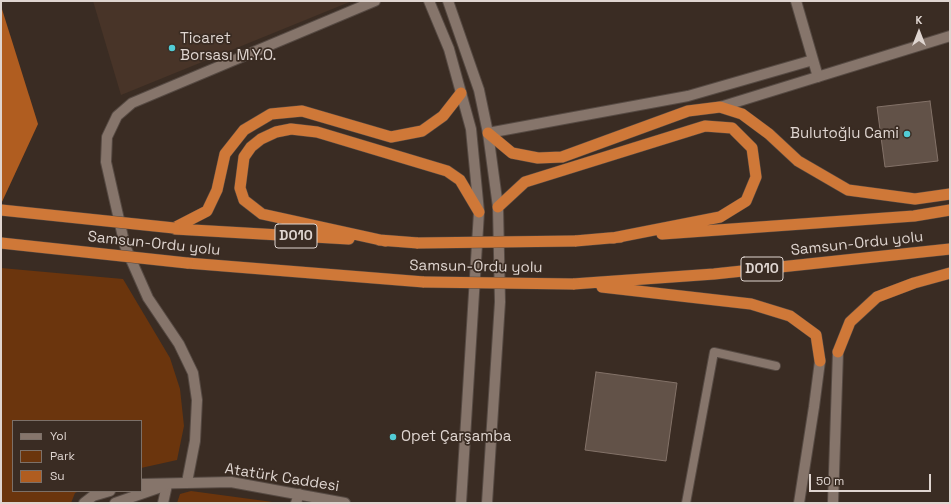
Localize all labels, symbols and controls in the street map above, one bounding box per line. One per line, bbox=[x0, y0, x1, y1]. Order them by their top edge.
north arrow bbox=[899, 12, 939, 52]
text: K bbox=[916, 13, 922, 27]
place label: Ticaret Borsası M.Y.O. bbox=[180, 30, 276, 65]
marker: Ticaret Borsası M.Y.O. bbox=[167, 43, 177, 53]
place label: Bulutoğlu Cami bbox=[790, 125, 899, 143]
marker: Bulutoğlu Cami bbox=[902, 129, 912, 139]
road number: D010 bbox=[275, 224, 317, 248]
street label: Samsun-Ordu yolu bbox=[87, 228, 221, 260]
street label: Samsun-Ordu yolu bbox=[790, 228, 924, 260]
street label: Samsun-Ordu yolu bbox=[409, 257, 543, 277]
road number: D010 bbox=[741, 257, 783, 281]
legend bbox=[12, 420, 142, 492]
text: Yol bbox=[50, 428, 67, 444]
place label: Opet Çarşamba bbox=[401, 428, 511, 446]
marker: Opet Çarşamba bbox=[388, 432, 398, 442]
text: Park bbox=[50, 448, 75, 464]
street label: Atatürk Caddesi bbox=[223, 460, 341, 496]
scale bar bbox=[811, 466, 933, 492]
text: Su bbox=[50, 468, 65, 484]
text: 50 m bbox=[816, 473, 844, 489]

